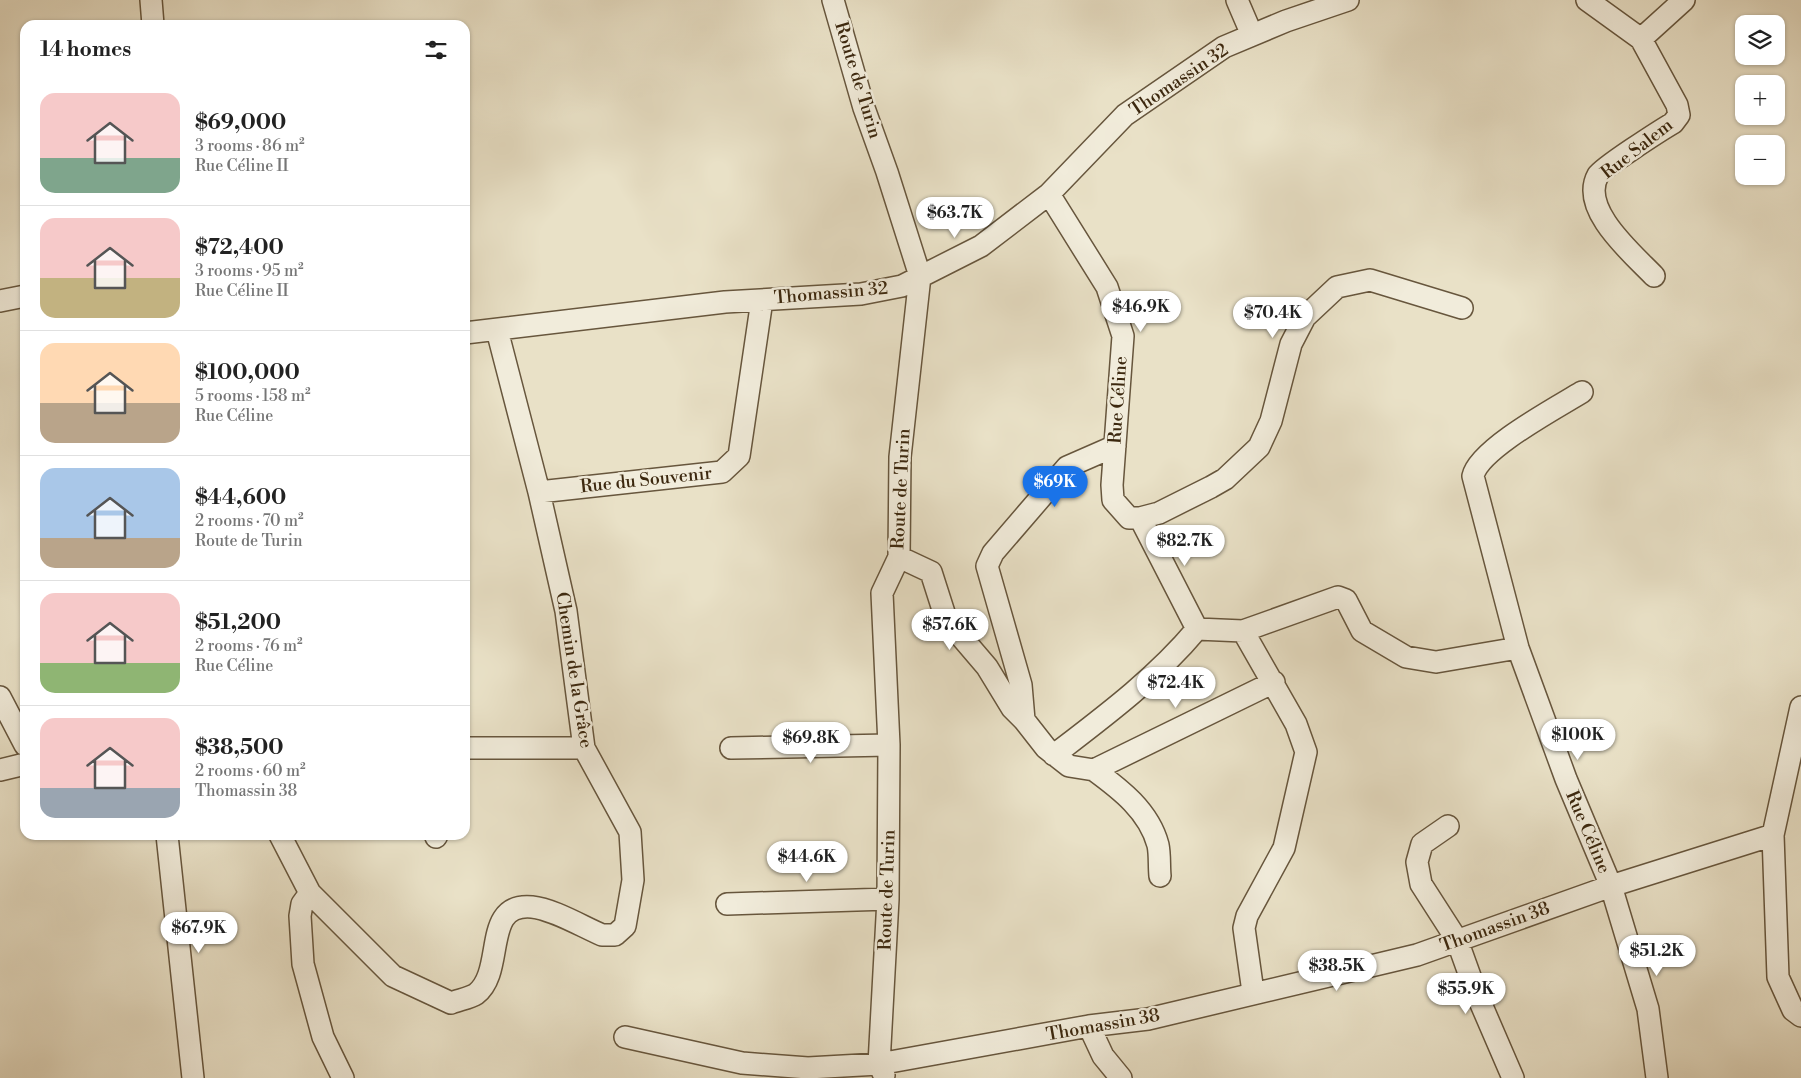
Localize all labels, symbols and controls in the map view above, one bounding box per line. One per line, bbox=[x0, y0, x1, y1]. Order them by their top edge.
map controls bbox=[1735, 15, 1785, 185]
button: layers bbox=[1735, 15, 1785, 65]
street label: Route de Turin bbox=[829, 19, 887, 141]
icon: filters bbox=[422, 36, 450, 64]
text: 14 homes bbox=[40, 37, 131, 63]
street label: Thomassin 32 bbox=[1125, 38, 1233, 122]
button: + bbox=[1735, 75, 1785, 125]
text: $69,000 bbox=[195, 110, 286, 136]
icon: home bbox=[80, 113, 140, 173]
street label: Rue Salem bbox=[1596, 114, 1678, 184]
button: − bbox=[1735, 135, 1785, 185]
text: 3 rooms · 86 m² bbox=[195, 136, 305, 156]
text: Rue Céline II bbox=[195, 156, 289, 176]
pin: $63.7K bbox=[914, 196, 996, 239]
text: $63.7K bbox=[927, 203, 983, 223]
text: $72,400 bbox=[195, 235, 284, 261]
icon: home bbox=[80, 238, 140, 298]
text: 3 rooms · 95 m² bbox=[195, 261, 304, 281]
street label: Thomassin 32 bbox=[773, 277, 889, 309]
text: Rue Céline II bbox=[195, 281, 289, 301]
pin: $46.9K bbox=[1100, 290, 1182, 333]
pin: $70.4K bbox=[1232, 296, 1314, 339]
text: $46.9K bbox=[1112, 297, 1170, 317]
text: $70.4K bbox=[1244, 303, 1302, 323]
street label: Rue Céline bbox=[1103, 355, 1133, 445]
text: $100,000 bbox=[195, 360, 300, 386]
icon: home bbox=[80, 363, 140, 423]
text: 5 rooms · 158 m² bbox=[195, 386, 311, 406]
text: Rue Céline bbox=[195, 406, 273, 426]
street label: Route de Turin bbox=[886, 428, 916, 550]
street label: Rue du Souvenir bbox=[579, 462, 713, 498]
pin: $69K bbox=[1025, 466, 1085, 508]
text: $69K bbox=[1034, 472, 1076, 492]
text: $44,600 bbox=[195, 485, 286, 511]
icon: home bbox=[80, 488, 140, 548]
text: 2 rooms · 70 m² bbox=[195, 511, 304, 531]
pin: $82.7K bbox=[1144, 524, 1226, 567]
text: Route de Turin bbox=[195, 531, 303, 551]
text: $82.7K bbox=[1157, 531, 1213, 551]
street label: Chemin de la Grâce bbox=[550, 590, 598, 750]
pin: $57.6K bbox=[909, 608, 991, 651]
text: $51,200 bbox=[195, 610, 281, 636]
icon: home bbox=[80, 613, 140, 673]
text: $57.6K bbox=[922, 615, 978, 635]
text: 2 rooms · 76 m² bbox=[195, 636, 303, 656]
text: Rue Céline bbox=[195, 656, 273, 676]
pin: $72.4K bbox=[1135, 666, 1217, 709]
text: $72.4K bbox=[1148, 673, 1204, 693]
pin: $100K bbox=[1543, 718, 1613, 761]
pin: $69.8K bbox=[770, 722, 852, 764]
text: $100K bbox=[1552, 725, 1604, 745]
text: $69.8K bbox=[782, 728, 840, 748]
text: $38,500 bbox=[195, 735, 284, 761]
icon: home bbox=[80, 738, 140, 798]
text: 2 rooms · 60 m² bbox=[195, 761, 306, 781]
text: Thomassin 38 bbox=[195, 781, 297, 801]
street label: Rue Céline bbox=[1560, 787, 1616, 877]
street label: Route de Turin bbox=[873, 829, 901, 951]
pin: $44.6K bbox=[766, 840, 848, 883]
text: $44.6K bbox=[778, 847, 836, 867]
street label: Thomassin 38 bbox=[1437, 896, 1553, 958]
pin: $67.9K bbox=[158, 912, 240, 954]
text: $67.9K bbox=[172, 918, 226, 938]
pin: $51.2K bbox=[1616, 934, 1698, 977]
text: $51.2K bbox=[1630, 941, 1684, 961]
pin: $38.5K bbox=[1296, 950, 1378, 992]
text: $38.5K bbox=[1309, 956, 1365, 976]
pin: $55.9K bbox=[1425, 972, 1507, 1015]
text: $55.9K bbox=[1438, 979, 1494, 999]
street label: Thomassin 38 bbox=[1044, 1004, 1162, 1046]

